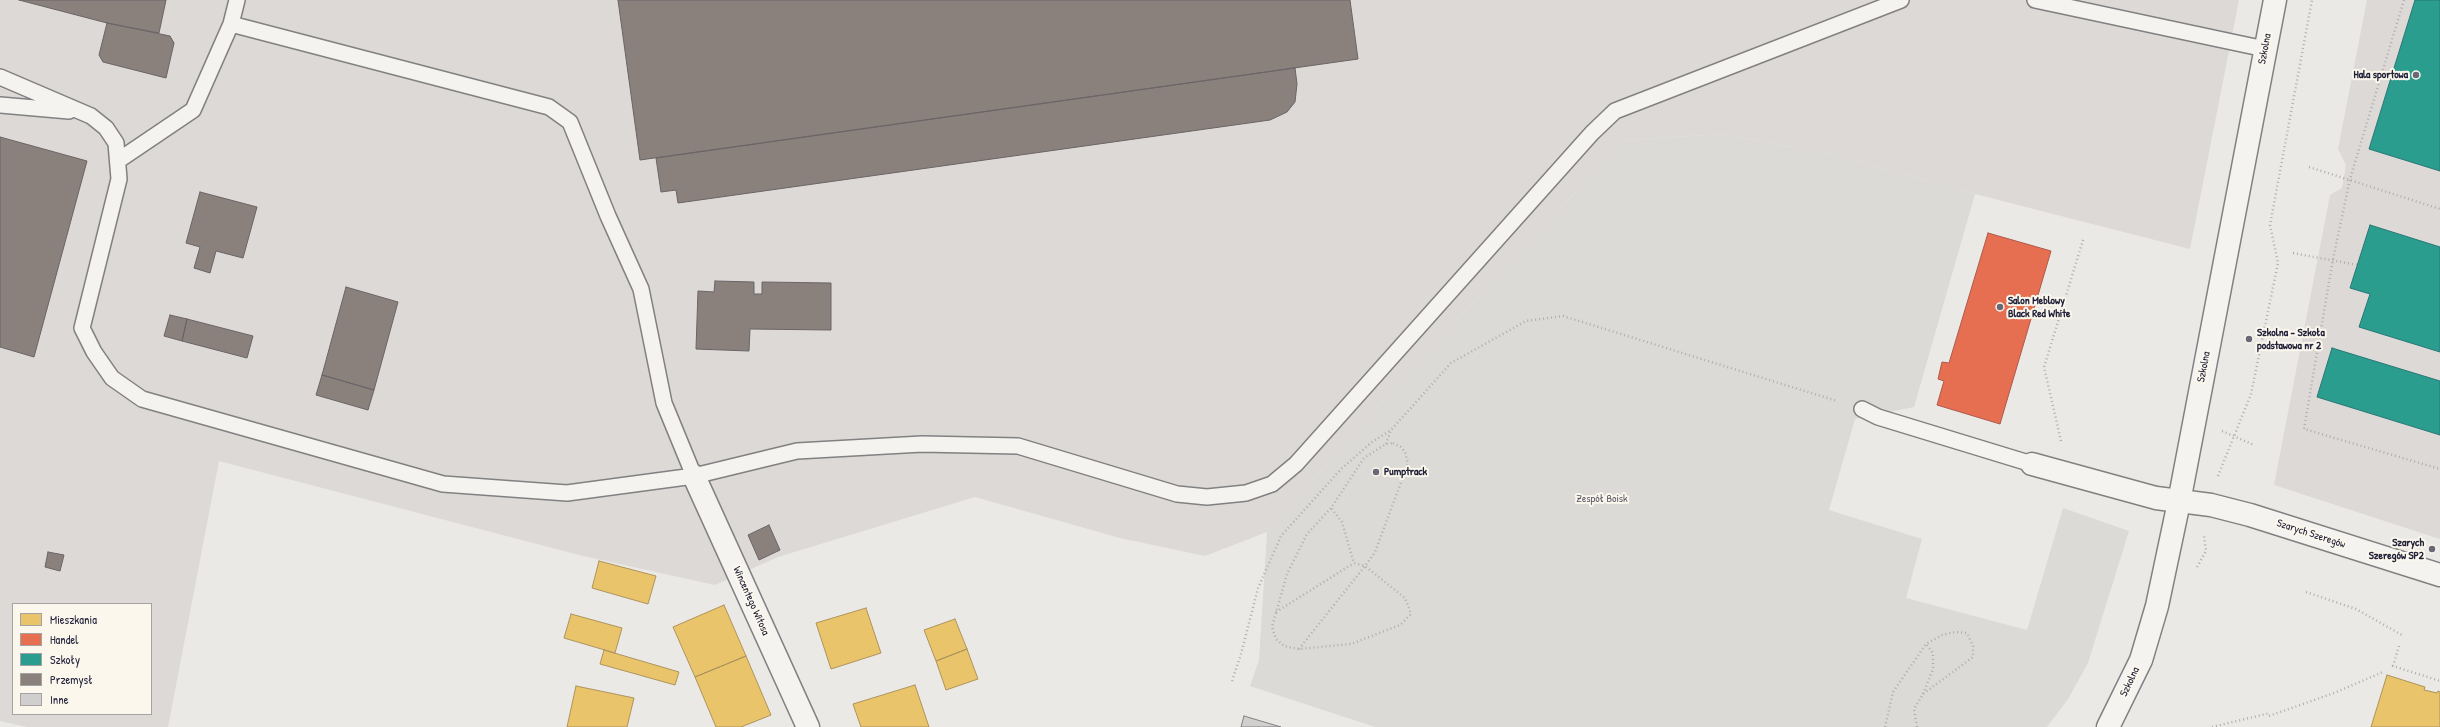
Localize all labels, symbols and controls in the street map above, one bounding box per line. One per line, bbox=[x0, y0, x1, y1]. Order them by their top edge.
street label: Szkolna bbox=[2256, 33, 2274, 65]
place label: Hala sportowa bbox=[2354, 68, 2408, 82]
marker: Hala sportowa bbox=[2411, 70, 2421, 80]
place label: Salon Meblowy Black Red White bbox=[2008, 294, 2070, 320]
marker: Salon Meblowy Black Red White bbox=[1995, 302, 2005, 312]
place label: Szkolna - Szkoła podstawowa nr 2 bbox=[2257, 326, 2325, 352]
marker: Szkolna - Szkoła podstawowa nr 2 bbox=[2244, 334, 2254, 344]
street label: Szkolna bbox=[2195, 351, 2213, 383]
place label: Pumptrack bbox=[1384, 465, 1427, 479]
marker: Pumptrack bbox=[1371, 467, 1381, 477]
park label: Zespół Boisk bbox=[1576, 492, 1628, 506]
street label: Szarych Szeregów bbox=[2275, 517, 2347, 551]
place label: Szarych Szeregów SP2 bbox=[2369, 536, 2424, 562]
marker: Szarych Szeregów SP2 bbox=[2427, 544, 2437, 554]
street label: Wincentego Witosa bbox=[730, 565, 772, 637]
legend bbox=[12, 603, 152, 715]
text: Mieszkania bbox=[50, 611, 97, 628]
text: Handel bbox=[50, 631, 78, 648]
text: Szkoły bbox=[50, 651, 80, 668]
street label: Szkolna bbox=[2117, 665, 2143, 699]
text: Przemysł bbox=[50, 671, 93, 688]
text: Inne bbox=[50, 691, 68, 708]

